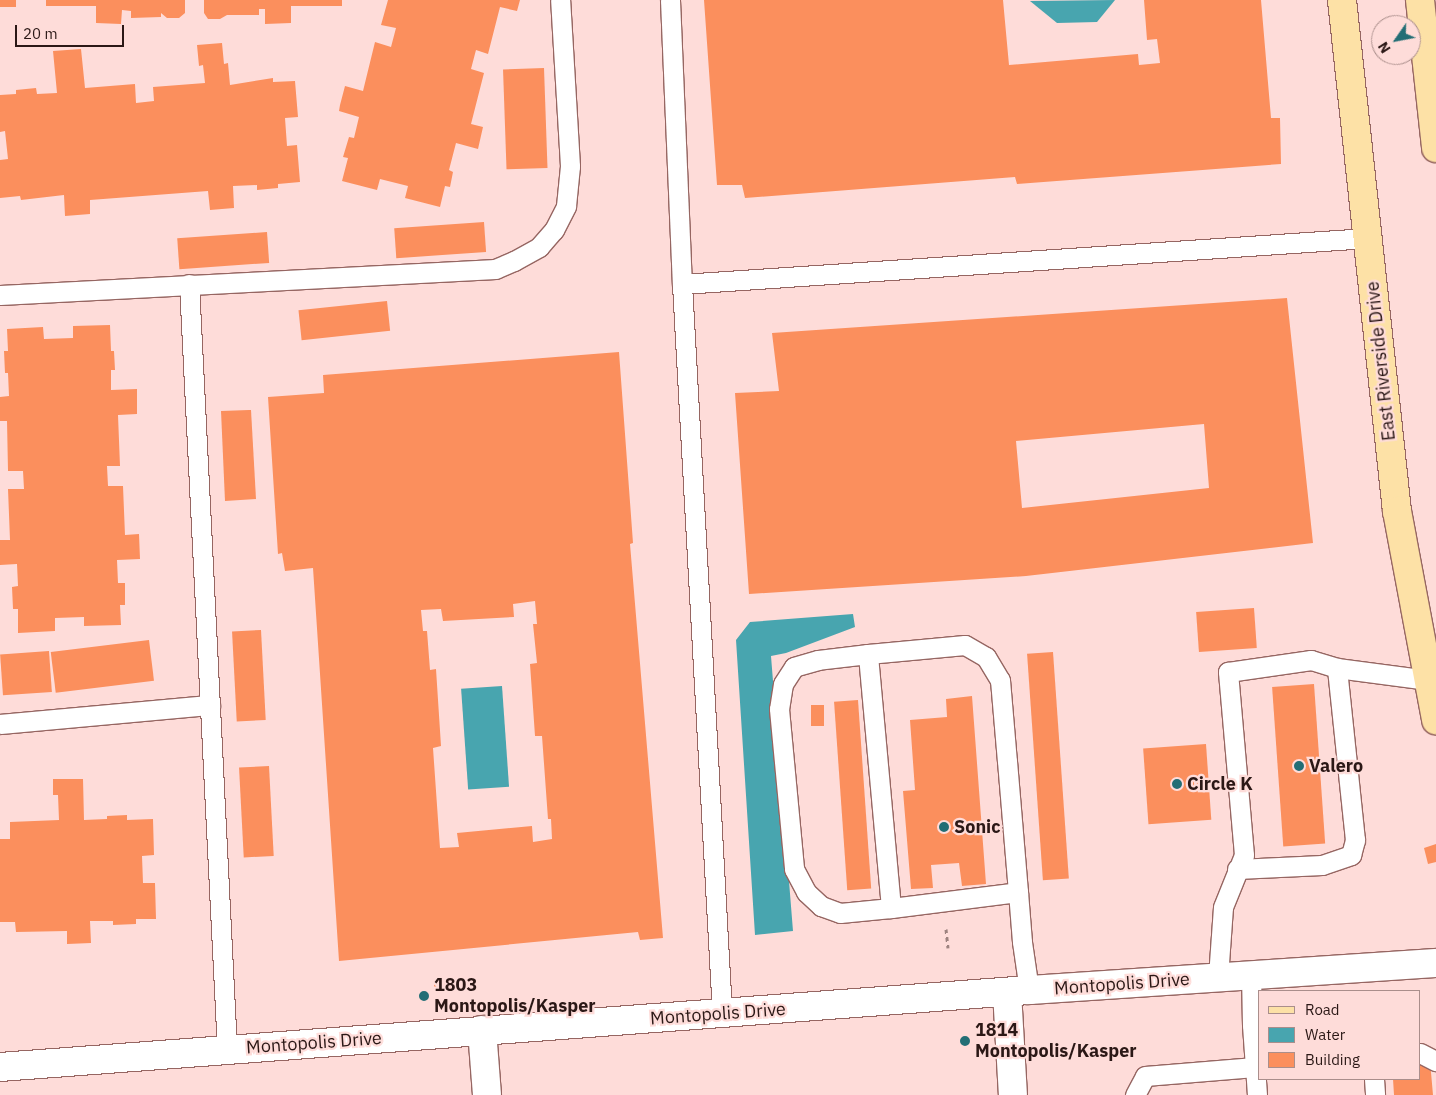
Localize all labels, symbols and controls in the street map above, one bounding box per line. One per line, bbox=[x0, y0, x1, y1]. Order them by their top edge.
scale bar bbox=[18, 15, 126, 47]
north arrow bbox=[1371, 15, 1421, 65]
text: 20 m bbox=[23, 24, 58, 43]
text: N bbox=[1374, 38, 1395, 57]
street label: East Riverside Drive bbox=[1362, 280, 1400, 442]
place label: Valero bbox=[1309, 755, 1363, 777]
marker: Valero bbox=[1293, 760, 1305, 772]
place label: Circle K bbox=[1187, 773, 1253, 795]
marker: Circle K bbox=[1171, 778, 1183, 790]
place label: Sonic bbox=[954, 816, 1001, 838]
marker: Sonic bbox=[938, 821, 950, 833]
street label: Montopolis Drive bbox=[1053, 968, 1191, 1000]
place label: 1803 Montopolis/Kasper bbox=[434, 975, 596, 1018]
marker: 1803 Montopolis/Kasper bbox=[418, 990, 430, 1002]
legend bbox=[1258, 990, 1421, 1080]
street label: Montopolis Drive bbox=[649, 998, 787, 1030]
text: Road bbox=[1305, 1000, 1340, 1019]
place label: 1814 Montopolis/Kasper bbox=[975, 1020, 1137, 1062]
text: Water bbox=[1305, 1025, 1345, 1044]
street label: Montopolis Drive bbox=[245, 1027, 383, 1059]
marker: 1814 Montopolis/Kasper bbox=[959, 1035, 971, 1047]
text: Building bbox=[1305, 1050, 1360, 1069]

